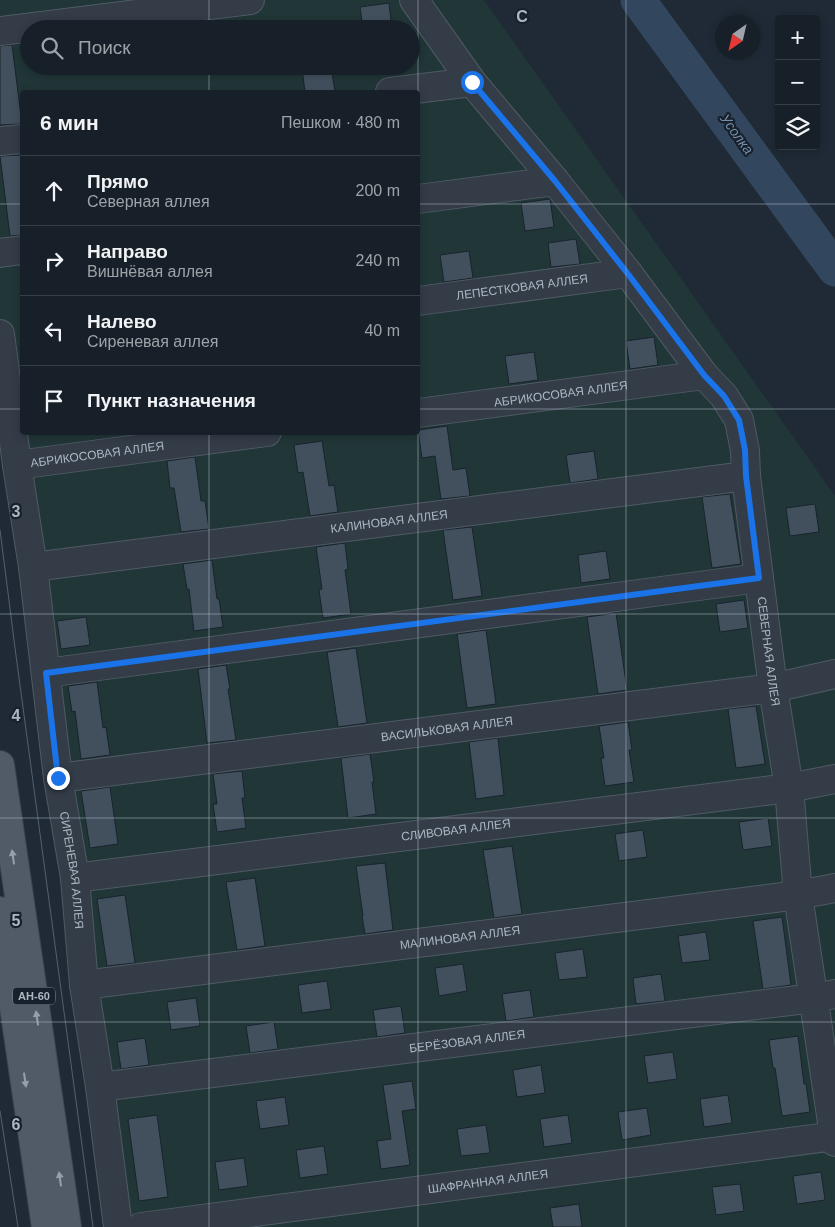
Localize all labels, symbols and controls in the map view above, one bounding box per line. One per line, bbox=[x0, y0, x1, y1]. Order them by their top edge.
text: C bbox=[516, 8, 528, 25]
north arrow bbox=[715, 15, 760, 60]
map controls bbox=[775, 15, 820, 150]
button: + bbox=[775, 15, 820, 60]
search box bbox=[20, 20, 420, 75]
icon: search bbox=[38, 34, 66, 62]
text: Поиск bbox=[78, 37, 131, 58]
button: − bbox=[775, 60, 820, 105]
route start bbox=[461, 71, 484, 94]
button: layers bbox=[775, 105, 820, 150]
water label: Усолка bbox=[717, 110, 757, 157]
text: 6 мин bbox=[40, 111, 99, 134]
text: Пешком · 480 m bbox=[281, 114, 400, 131]
text: Прямо bbox=[87, 171, 149, 192]
icon: ahead bbox=[40, 177, 68, 205]
text: 200 m bbox=[356, 182, 400, 199]
text: Северная аллея bbox=[87, 193, 210, 210]
text: Направо bbox=[87, 241, 168, 262]
icon: right bbox=[40, 247, 68, 275]
text: 240 m bbox=[356, 252, 400, 269]
text: Вишнёвая аллея bbox=[87, 263, 213, 280]
street label: ЛЕПЕСТКОВАЯ АЛЛЕЯ bbox=[455, 271, 589, 303]
text: Налево bbox=[87, 311, 157, 332]
icon: left bbox=[40, 317, 68, 345]
text: 40 m bbox=[364, 322, 400, 339]
text: Сиреневая аллея bbox=[87, 333, 218, 350]
street label: АБРИКОСОВАЯ АЛЛЕЯ bbox=[493, 378, 629, 410]
icon: arrive bbox=[40, 387, 68, 415]
text: Пункт назначения bbox=[87, 390, 256, 411]
street label: АБРИКОСОВАЯ АЛЛЕЯ bbox=[30, 439, 165, 470]
text: 3 bbox=[12, 503, 21, 520]
street label: КАЛИНОВАЯ АЛЛЕЯ bbox=[330, 507, 449, 536]
street label: СЕВЕРНАЯ АЛЛЕЯ bbox=[754, 596, 783, 707]
text: 4 bbox=[12, 707, 21, 724]
street label: ВАСИЛЬКОВАЯ АЛЛЕЯ bbox=[380, 714, 514, 744]
route end bbox=[47, 767, 70, 790]
street label: СИРЕНЕВАЯ АЛЛЕЯ bbox=[57, 810, 86, 929]
street label: СЛИВОВАЯ АЛЛЕЯ bbox=[400, 816, 511, 844]
one-way arrow bbox=[9, 849, 17, 865]
text: 5 bbox=[12, 912, 21, 929]
street label: МАЛИНОВАЯ АЛЛЕЯ bbox=[399, 923, 521, 952]
road number: АН-60 bbox=[13, 988, 55, 1004]
one-way arrow bbox=[33, 1010, 41, 1026]
street label: БЕРЁЗОВАЯ АЛЛЕЯ bbox=[408, 1027, 526, 1055]
one-way arrow bbox=[21, 1073, 29, 1089]
text: 6 bbox=[12, 1116, 21, 1133]
street label: ШАФРАННАЯ АЛЛЕЯ bbox=[427, 1167, 549, 1196]
one-way arrow bbox=[56, 1170, 64, 1186]

